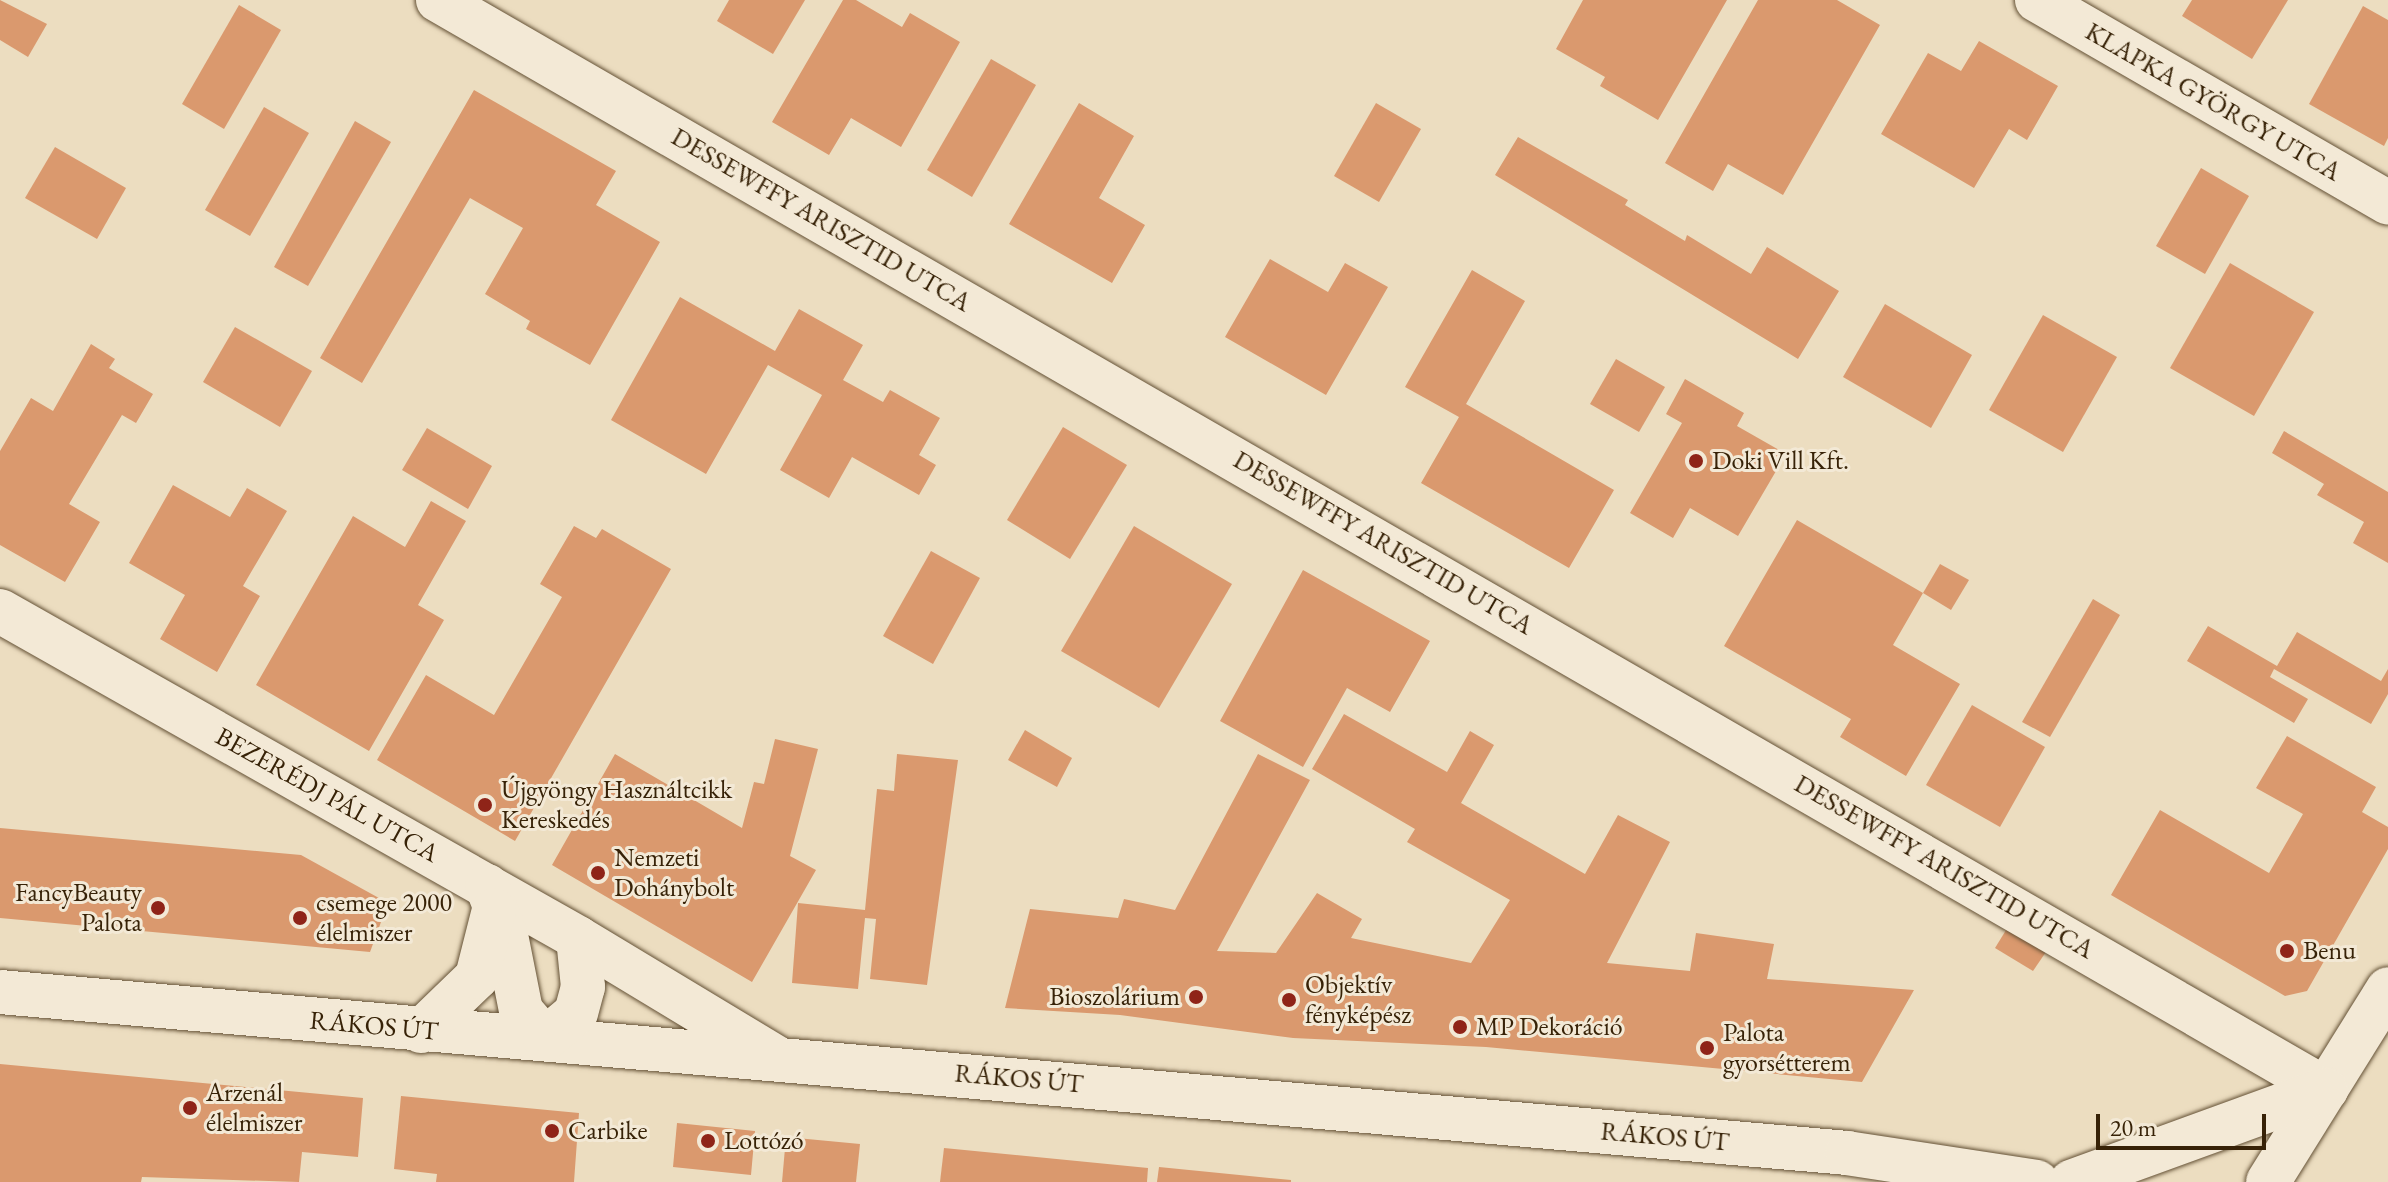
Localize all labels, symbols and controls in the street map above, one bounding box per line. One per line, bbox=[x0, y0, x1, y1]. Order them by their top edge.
street label: KLAPKA GYÖRGY UTCA bbox=[2080, 16, 2346, 188]
street label: DESSEWFFY ARISZTID UTCA bbox=[666, 121, 976, 319]
street label: DESSEWFFY ARISZTID UTCA bbox=[1228, 444, 1538, 642]
place label: Doki Vill Kft. bbox=[1712, 445, 1849, 477]
marker: Doki Vill Kft. bbox=[1687, 452, 1705, 470]
street label: BEZERÉDJ PÁL UTCA bbox=[210, 721, 444, 869]
street label: DESSEWFFY ARISZTID UTCA bbox=[1789, 768, 2099, 966]
place label: Újgyöngy Használtcikk Kereskedés bbox=[501, 774, 732, 836]
marker: Újgyöngy Használtcikk Kereskedés bbox=[476, 796, 494, 814]
place label: Nemzeti Dohánybolt bbox=[614, 842, 734, 904]
marker: Nemzeti Dohánybolt bbox=[589, 864, 607, 882]
place label: FancyBeauty Palota bbox=[15, 877, 142, 938]
place label: csemege 2000 élelmiszer bbox=[316, 887, 452, 948]
marker: FancyBeauty Palota bbox=[149, 899, 167, 917]
marker: csemege 2000 élelmiszer bbox=[291, 909, 309, 927]
place label: Benu bbox=[2303, 935, 2356, 967]
marker: Benu bbox=[2278, 942, 2296, 960]
place label: Objektív fényképész bbox=[1305, 969, 1411, 1030]
place label: Bioszolárium bbox=[1049, 981, 1180, 1013]
marker: Bioszolárium bbox=[1187, 988, 1205, 1006]
marker: Objektív fényképész bbox=[1280, 991, 1298, 1009]
street label: RÁKOS ÚT bbox=[308, 1005, 440, 1047]
place label: MP Dekoráció bbox=[1476, 1011, 1623, 1043]
place label: Palota gyorsétterem bbox=[1723, 1017, 1851, 1078]
marker: MP Dekoráció bbox=[1451, 1018, 1469, 1036]
marker: Palota gyorsétterem bbox=[1698, 1039, 1716, 1057]
street label: RÁKOS ÚT bbox=[953, 1058, 1085, 1100]
place label: Arzenál élelmiszer bbox=[206, 1077, 302, 1138]
scale bar bbox=[2100, 1098, 2270, 1148]
marker: Arzenál élelmiszer bbox=[181, 1099, 199, 1117]
text: 20 m bbox=[2110, 1112, 2157, 1143]
place label: Carbike bbox=[568, 1115, 648, 1147]
street label: RÁKOS ÚT bbox=[1599, 1116, 1731, 1158]
marker: Carbike bbox=[543, 1122, 561, 1140]
place label: Lottózó bbox=[724, 1125, 804, 1157]
marker: Lottózó bbox=[699, 1132, 717, 1150]

